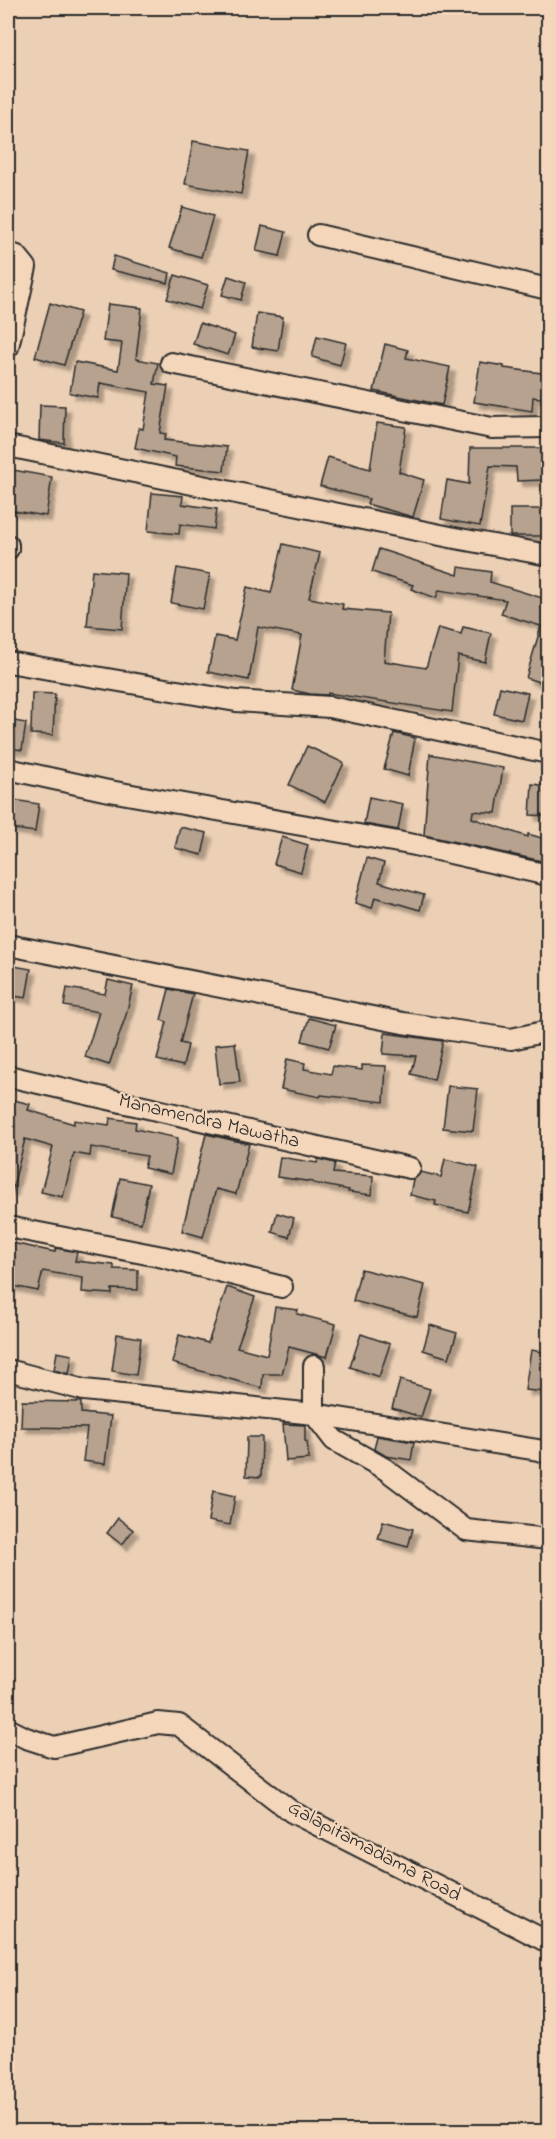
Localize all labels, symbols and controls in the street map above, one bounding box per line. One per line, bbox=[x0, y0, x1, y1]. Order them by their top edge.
street label: Manamendra Mawatha bbox=[116, 1087, 302, 1157]
street label: Galapitamadama Road bbox=[282, 1794, 466, 1910]

